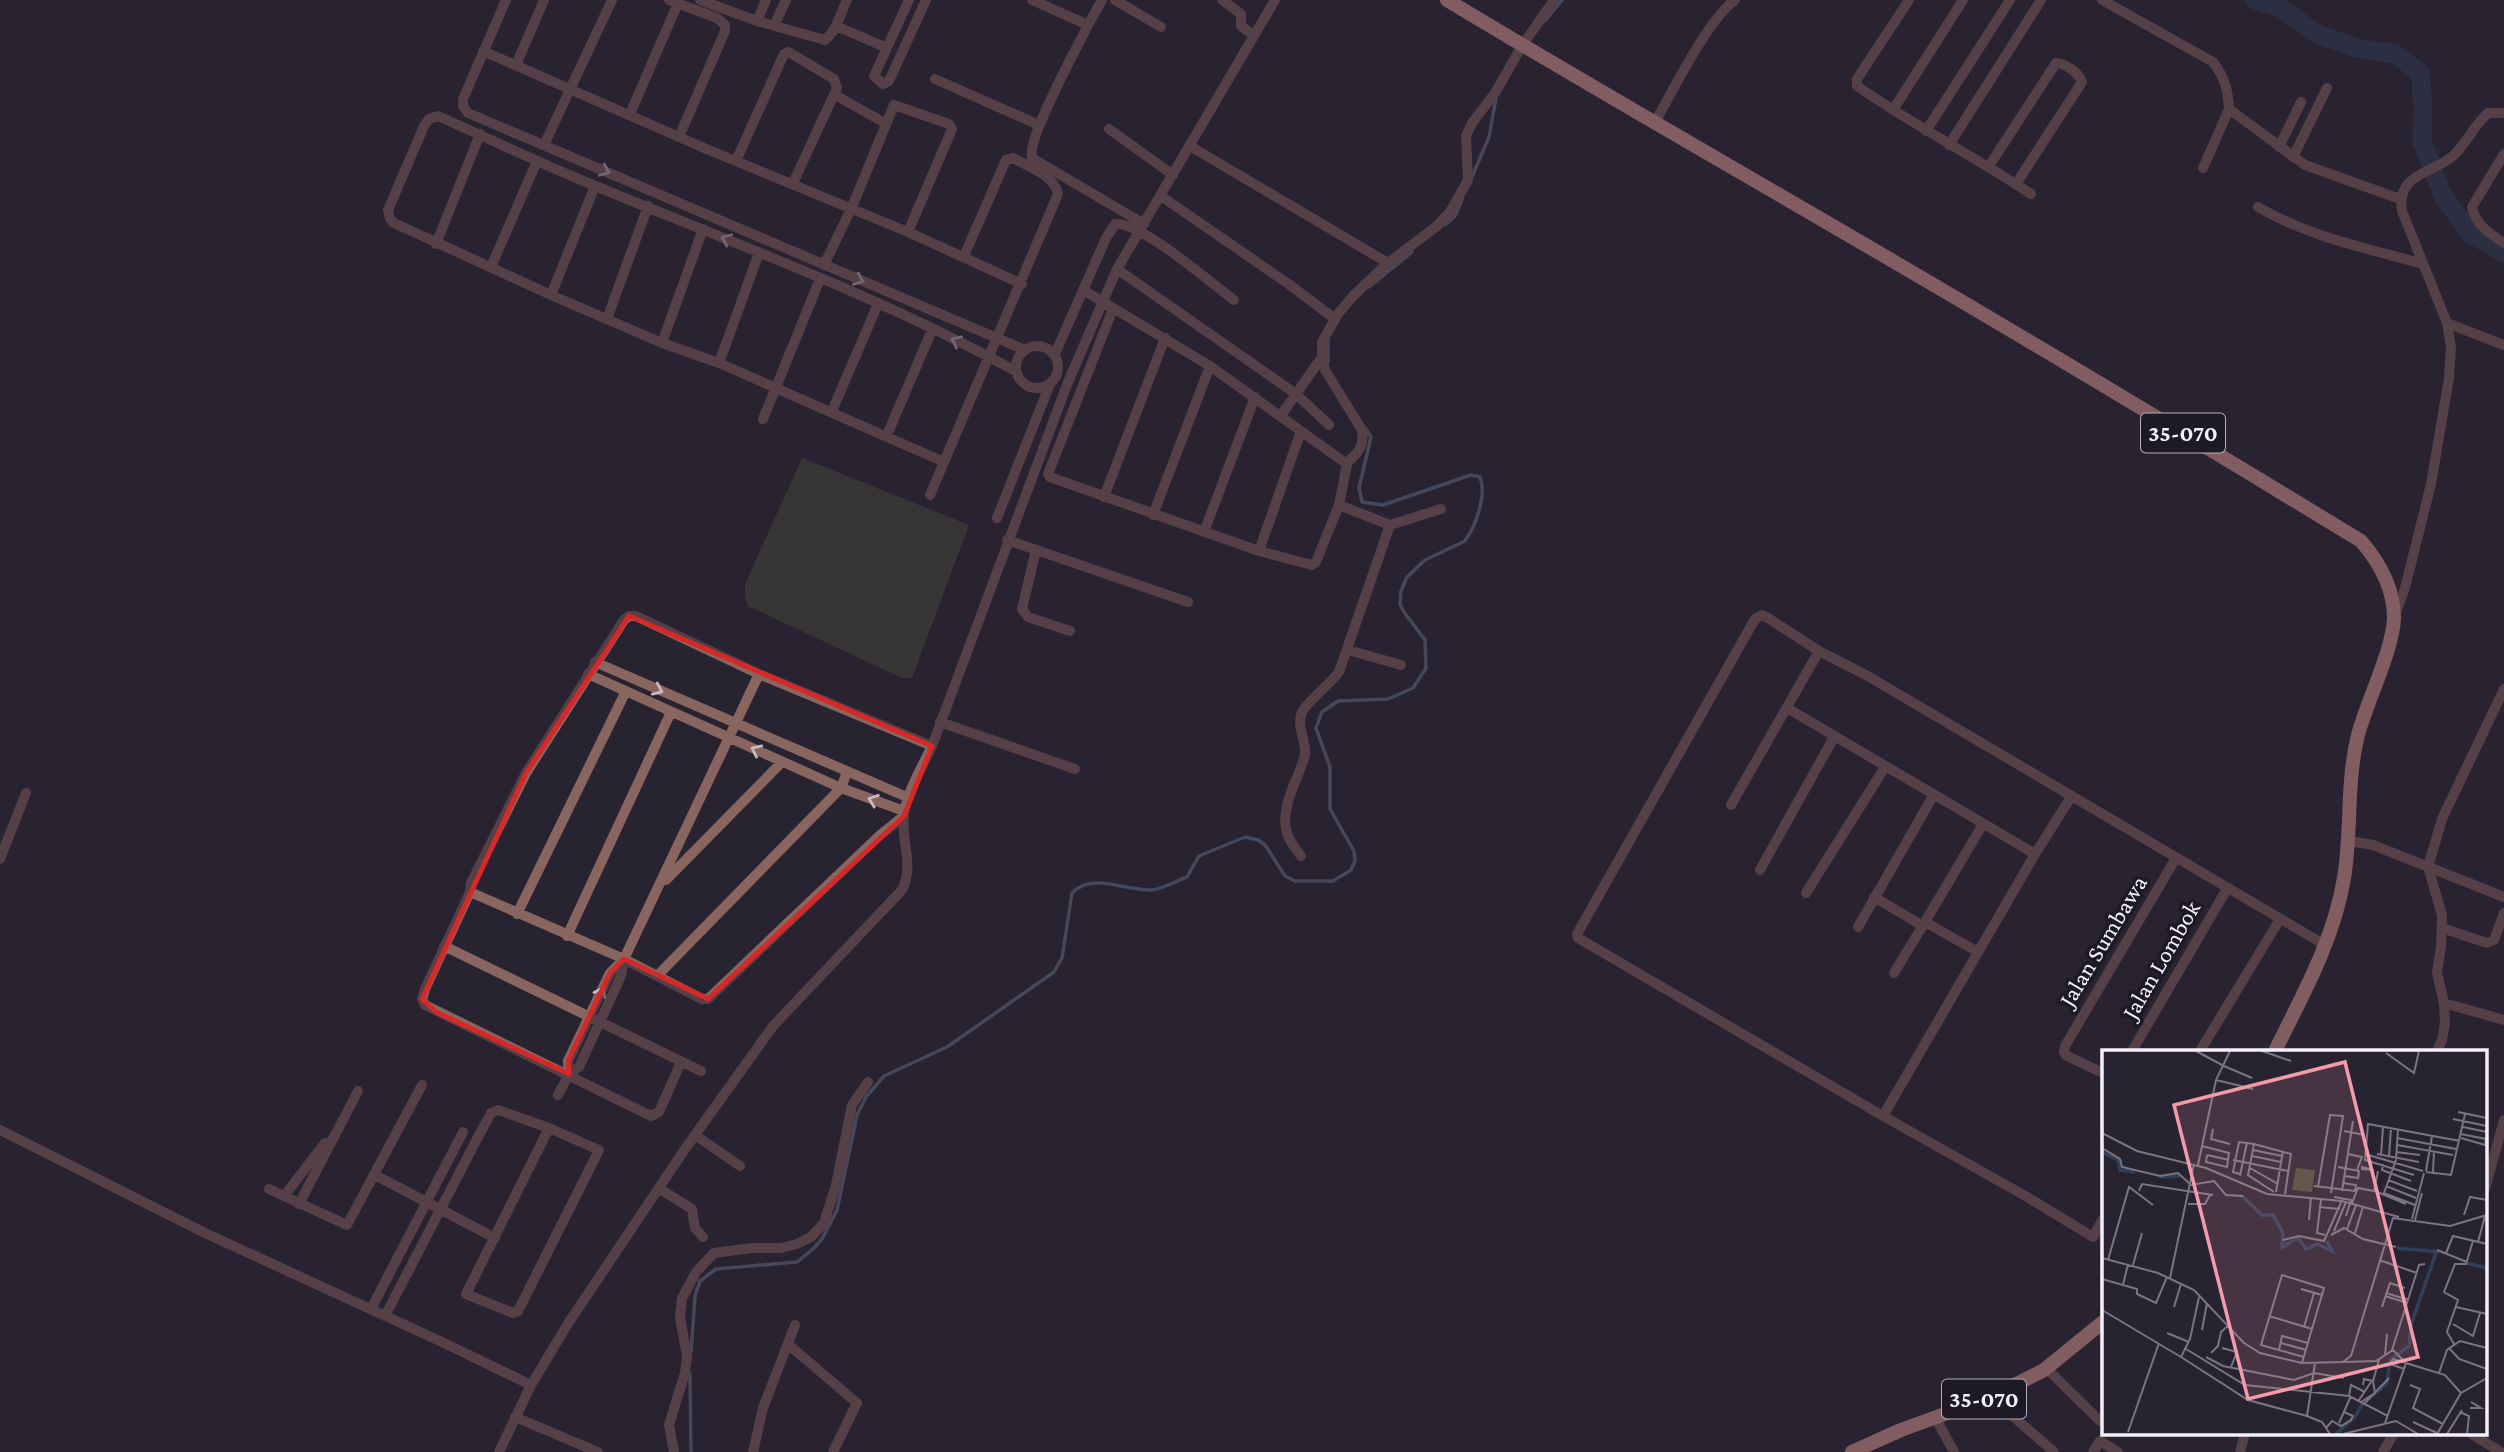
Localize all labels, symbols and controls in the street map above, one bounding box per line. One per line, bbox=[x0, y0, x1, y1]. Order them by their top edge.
one-way arrow bbox=[598, 163, 610, 177]
one-way arrow bbox=[721, 233, 733, 247]
one-way arrow bbox=[853, 271, 865, 285]
one-way arrow bbox=[951, 336, 963, 350]
road number: 35-070 bbox=[2141, 414, 2225, 452]
one-way arrow bbox=[651, 682, 663, 696]
one-way arrow bbox=[751, 744, 763, 758]
one-way arrow bbox=[867, 794, 879, 808]
street label: Jalan Sumbawa bbox=[2052, 870, 2152, 1013]
street label: Jalan Lombok bbox=[2115, 895, 2205, 1025]
one-way arrow bbox=[592, 987, 606, 999]
inset map bbox=[2102, 1050, 2486, 1434]
road number: 35-070 bbox=[1942, 1380, 2026, 1418]

